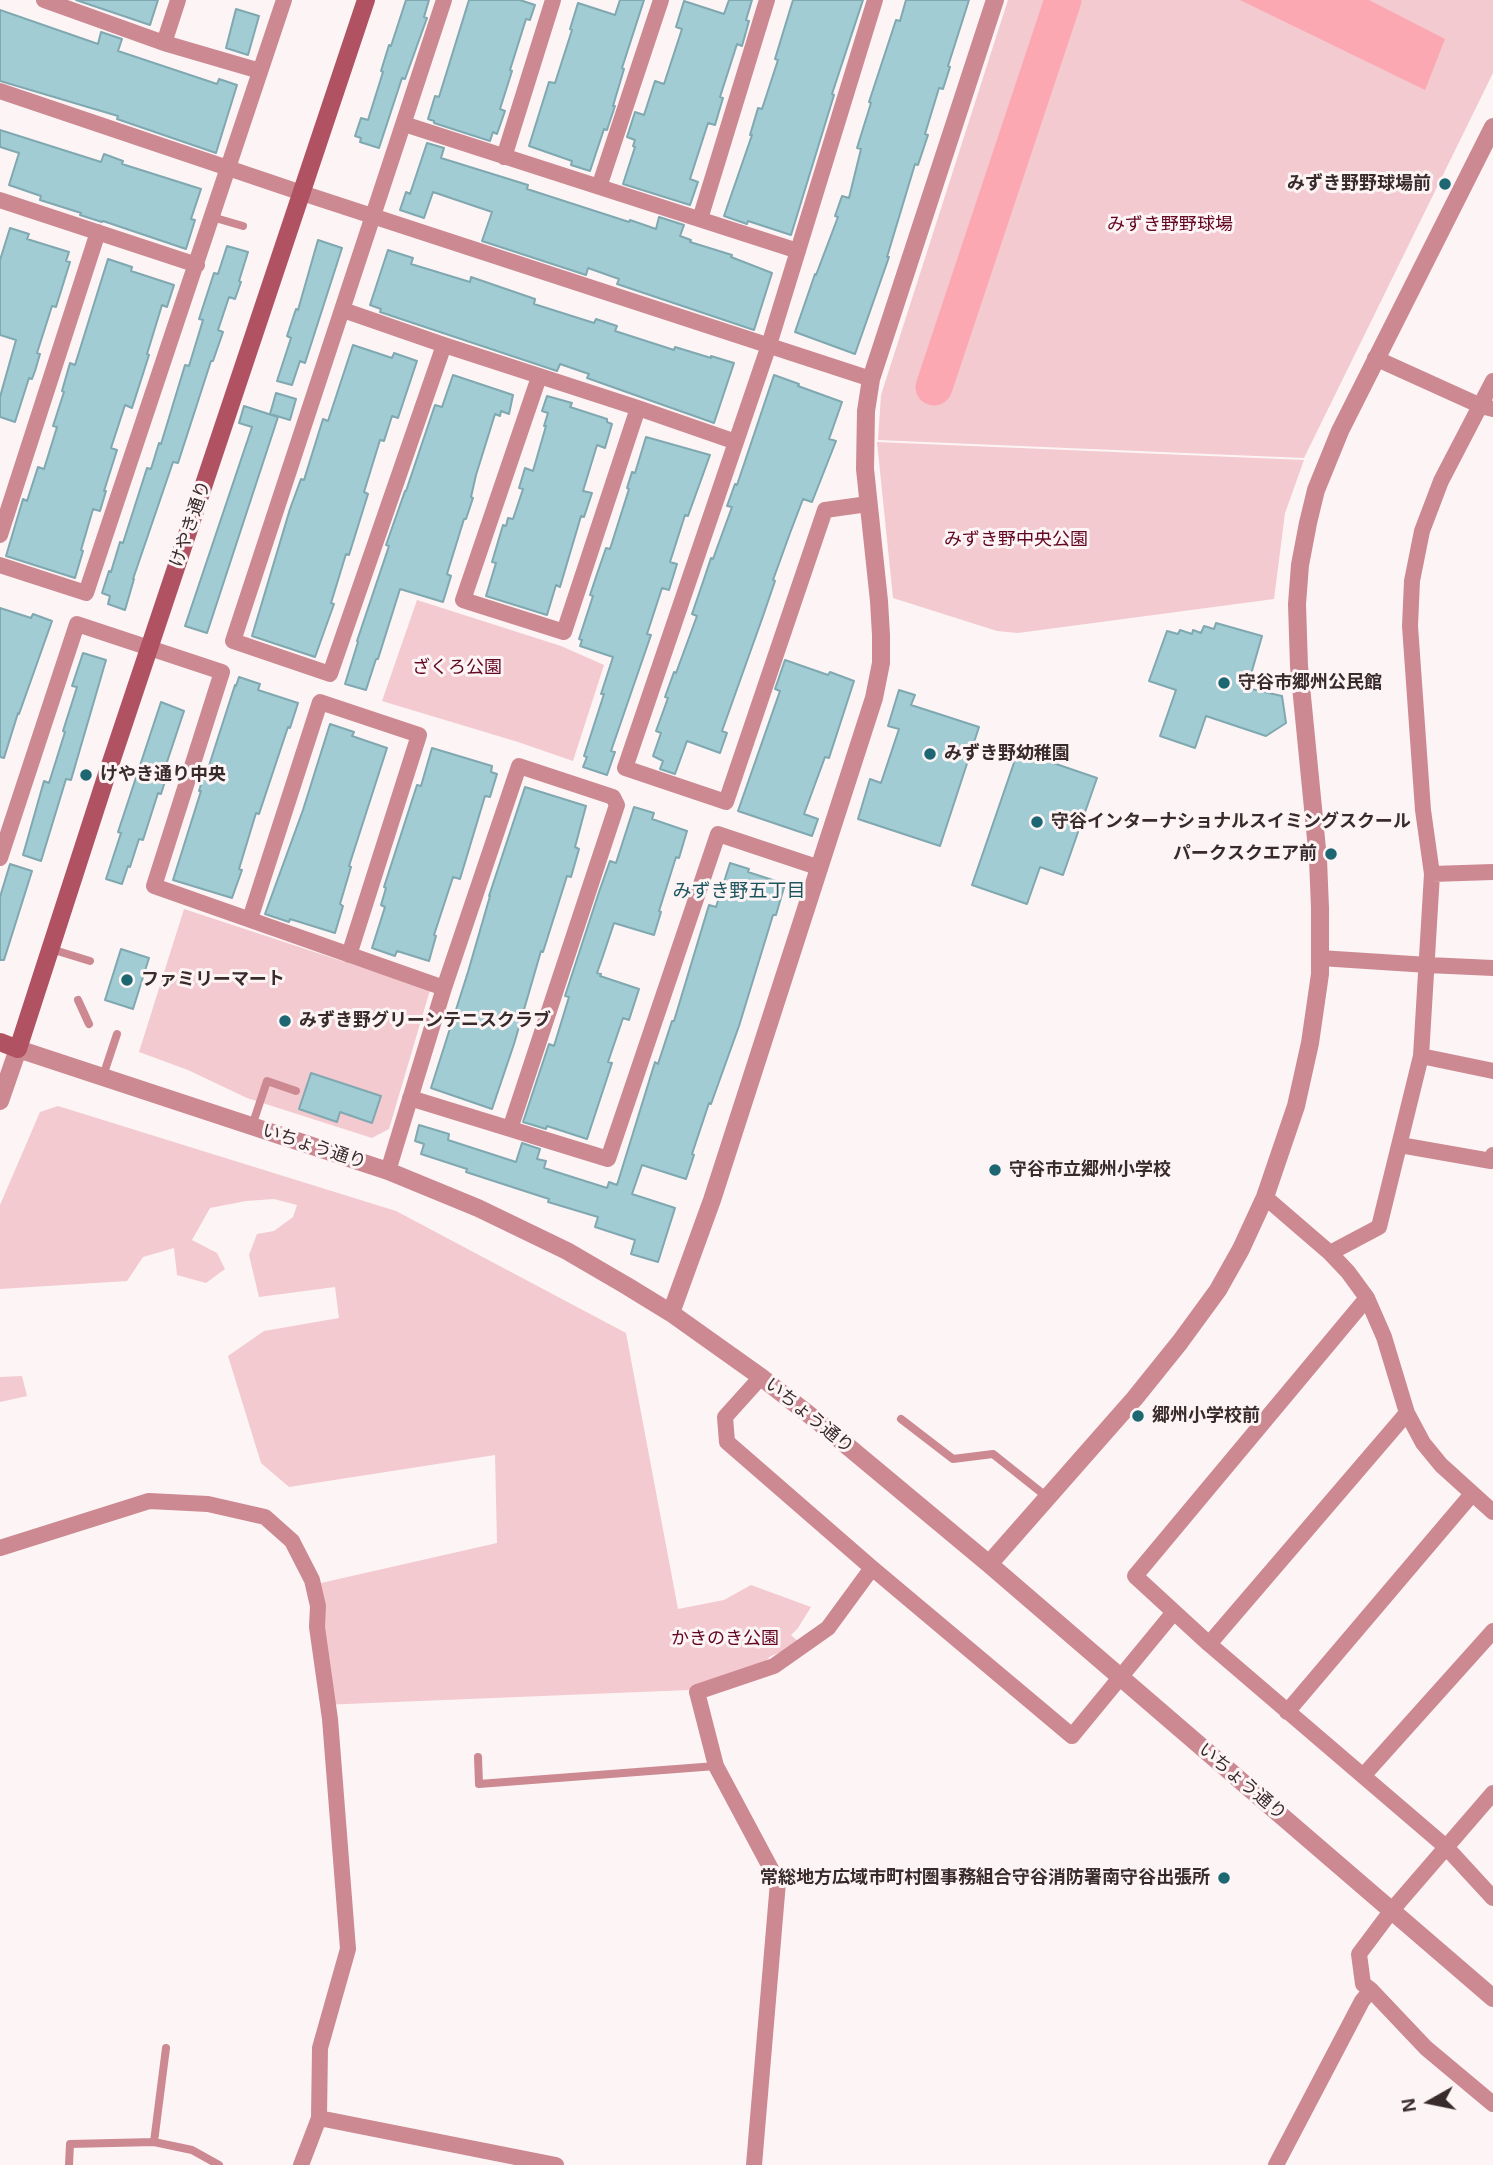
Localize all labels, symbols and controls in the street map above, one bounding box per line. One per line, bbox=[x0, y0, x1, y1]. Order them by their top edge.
place label: みずき野野球場前 bbox=[1287, 173, 1431, 195]
marker: みずき野野球場前 bbox=[1437, 176, 1453, 192]
park label: みずき野野球場 bbox=[1107, 214, 1233, 236]
street label: けやき通り bbox=[166, 478, 216, 570]
park label: みずき野中央公園 bbox=[944, 529, 1088, 551]
park label: ざくろ公園 bbox=[412, 657, 502, 679]
place label: 守谷市郷州公民館 bbox=[1238, 672, 1382, 694]
marker: 守谷市郷州公民館 bbox=[1216, 675, 1232, 691]
place label: みずき野幼稚園 bbox=[944, 743, 1070, 765]
marker: みずき野幼稚園 bbox=[922, 746, 938, 762]
place label: けやき通り中央 bbox=[100, 764, 226, 786]
marker: けやき通り中央 bbox=[78, 767, 94, 783]
place label: 守谷インターナショナルスイミングスクール bbox=[1051, 811, 1411, 833]
marker: 守谷インターナショナルスイミングスクール bbox=[1029, 814, 1045, 830]
place label: パークスクエア前 bbox=[1173, 843, 1317, 865]
marker: パークスクエア前 bbox=[1323, 846, 1339, 862]
district label: みずき野五丁目 bbox=[673, 881, 805, 903]
place label: ファミリーマート bbox=[141, 969, 285, 991]
marker: ファミリーマート bbox=[119, 972, 135, 988]
place label: みずき野グリーンテニスクラブ bbox=[299, 1010, 551, 1032]
marker: みずき野グリーンテニスクラブ bbox=[277, 1013, 293, 1029]
street label: いちょう通り bbox=[259, 1120, 369, 1174]
place label: 守谷市立郷州小学校 bbox=[1009, 1159, 1171, 1181]
marker: 守谷市立郷州小学校 bbox=[987, 1162, 1003, 1178]
street label: いちょう通り bbox=[760, 1374, 858, 1458]
place label: 郷州小学校前 bbox=[1152, 1405, 1260, 1427]
marker: 郷州小学校前 bbox=[1130, 1408, 1146, 1424]
park label: かきのき公園 bbox=[671, 1628, 779, 1650]
street label: いちょう通り bbox=[1194, 1739, 1290, 1825]
place label: 常総地方広域市町村圏事務組合守谷消防署南守谷出張所 bbox=[760, 1867, 1210, 1889]
marker: 常総地方広域市町村圏事務組合守谷消防署南守谷出張所 bbox=[1216, 1870, 1232, 1886]
north arrow bbox=[1395, 2067, 1465, 2137]
text: N bbox=[1397, 2097, 1420, 2114]

